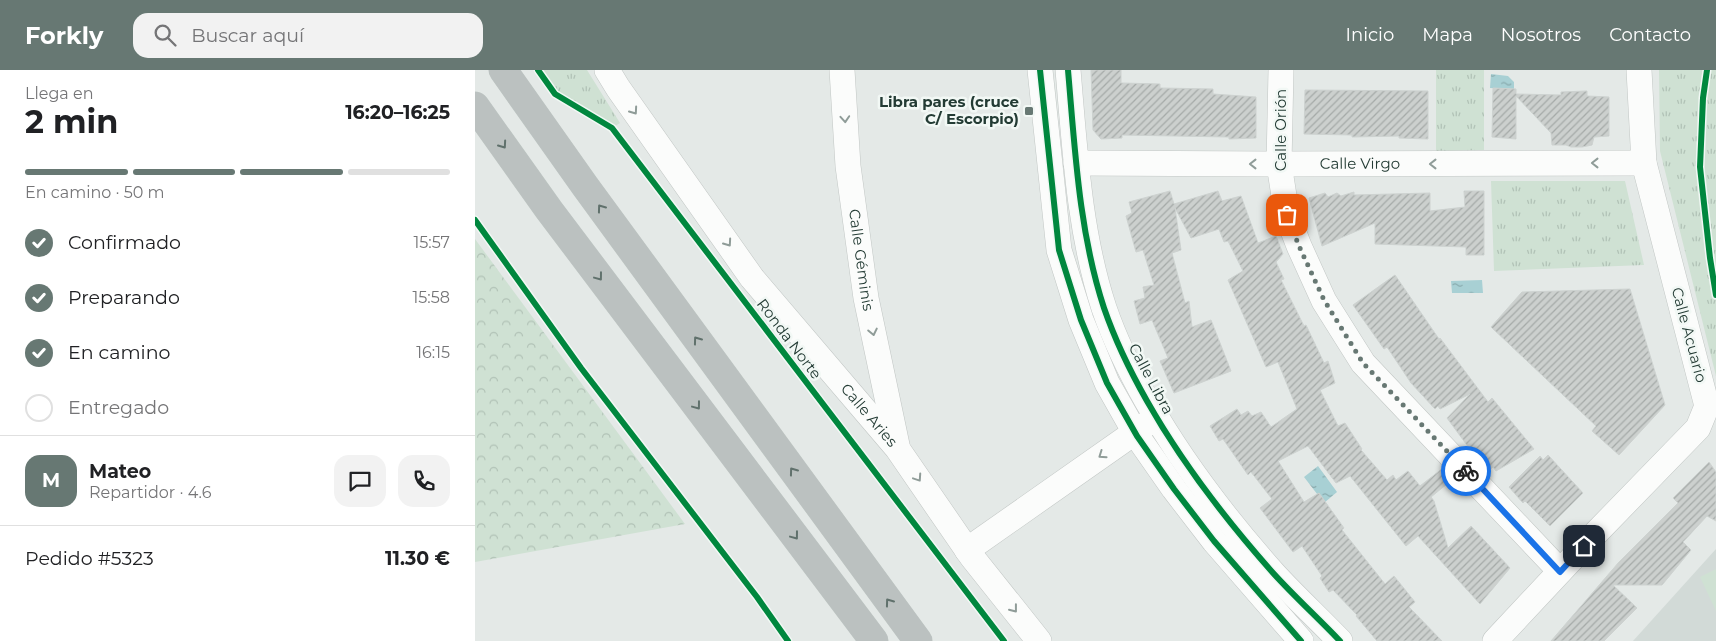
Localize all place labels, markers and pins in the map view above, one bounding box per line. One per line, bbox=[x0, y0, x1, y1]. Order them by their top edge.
place label: Libra pares (cruce C/ Escorpio) bbox=[879, 92, 1019, 128]
marker: Libra pares (cruce C/ Escorpio) bbox=[1023, 105, 1035, 117]
pin bbox=[1266, 194, 1308, 236]
pin bbox=[1563, 525, 1605, 567]

